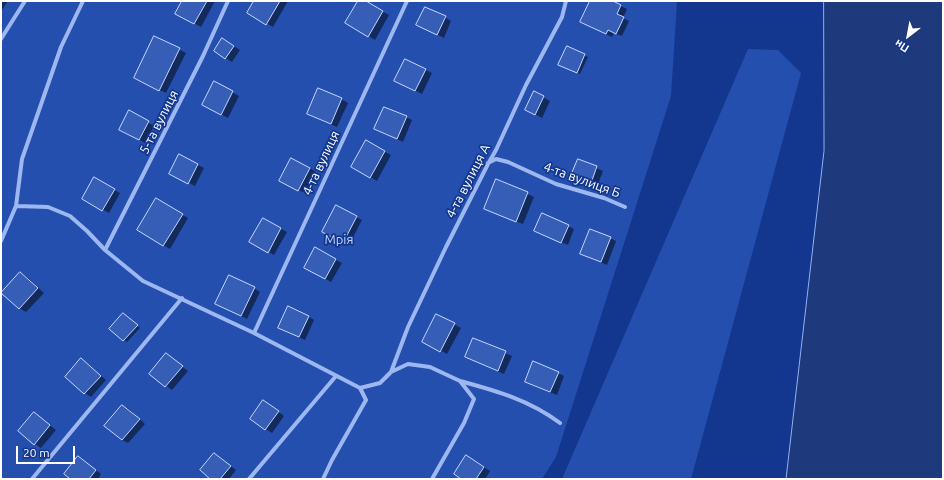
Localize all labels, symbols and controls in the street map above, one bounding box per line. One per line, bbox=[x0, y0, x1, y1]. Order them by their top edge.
north arrow bbox=[888, 16, 928, 56]
text: Пн bbox=[892, 37, 911, 55]
street label: 5-та вулиця bbox=[136, 87, 182, 157]
street label: 4-та вулиця bbox=[299, 128, 343, 198]
street label: 4-та вулиця А bbox=[443, 141, 493, 221]
street label: 4-та вулиця Б bbox=[541, 159, 623, 201]
park label: Мрія bbox=[324, 232, 354, 248]
scale bar bbox=[18, 438, 77, 464]
text: 20 m bbox=[23, 446, 50, 459]

